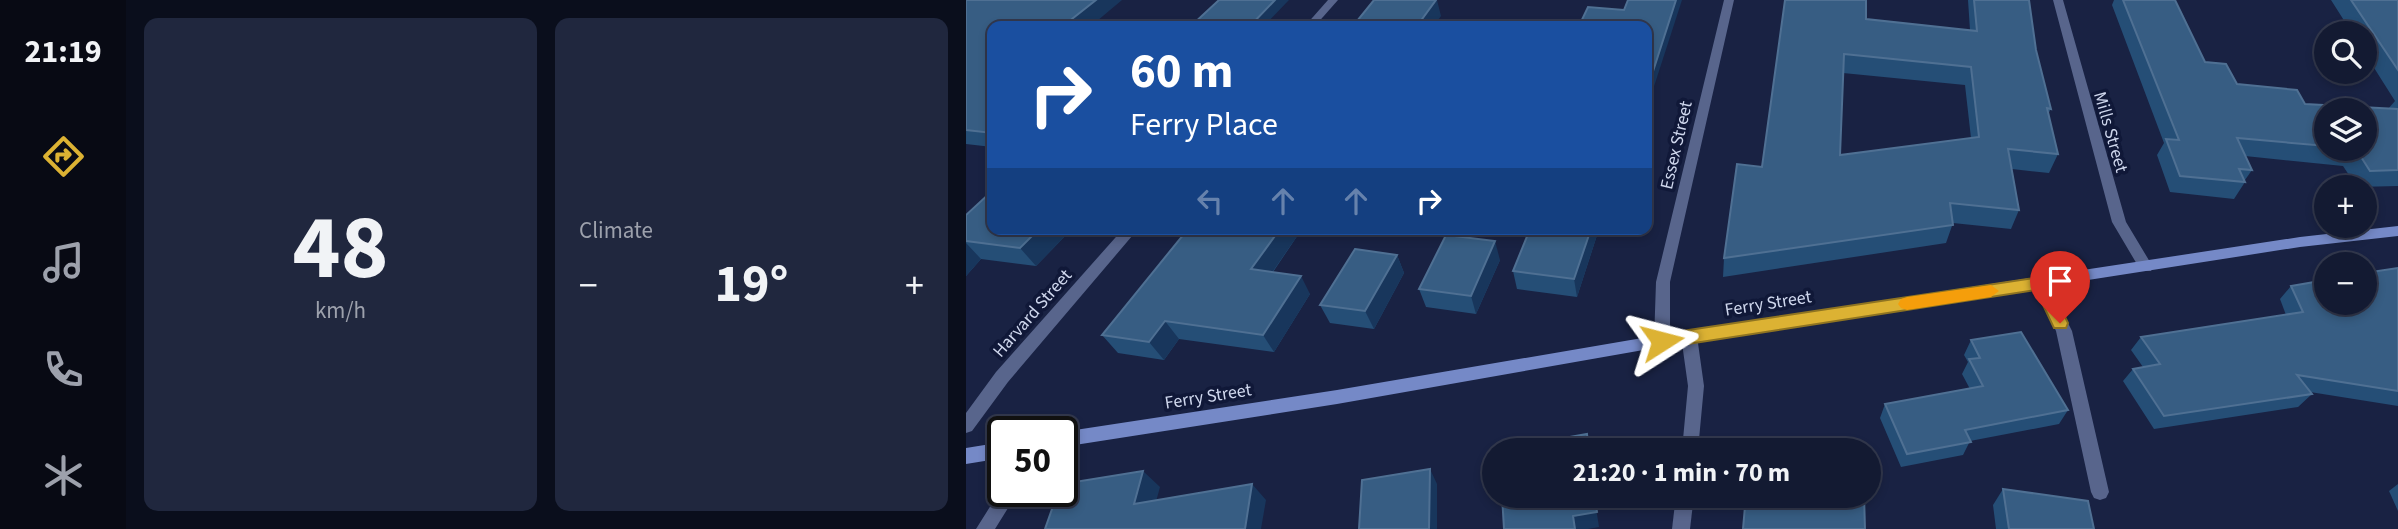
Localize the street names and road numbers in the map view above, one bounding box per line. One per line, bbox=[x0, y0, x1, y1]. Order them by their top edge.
street label: Mills Street bbox=[2087, 89, 2134, 175]
street label: Essex Street bbox=[1654, 98, 1699, 192]
street label: Harvard Street bbox=[987, 264, 1078, 363]
street label: Ferry Street bbox=[1723, 284, 1813, 323]
street label: Ferry Street bbox=[1163, 377, 1253, 416]

